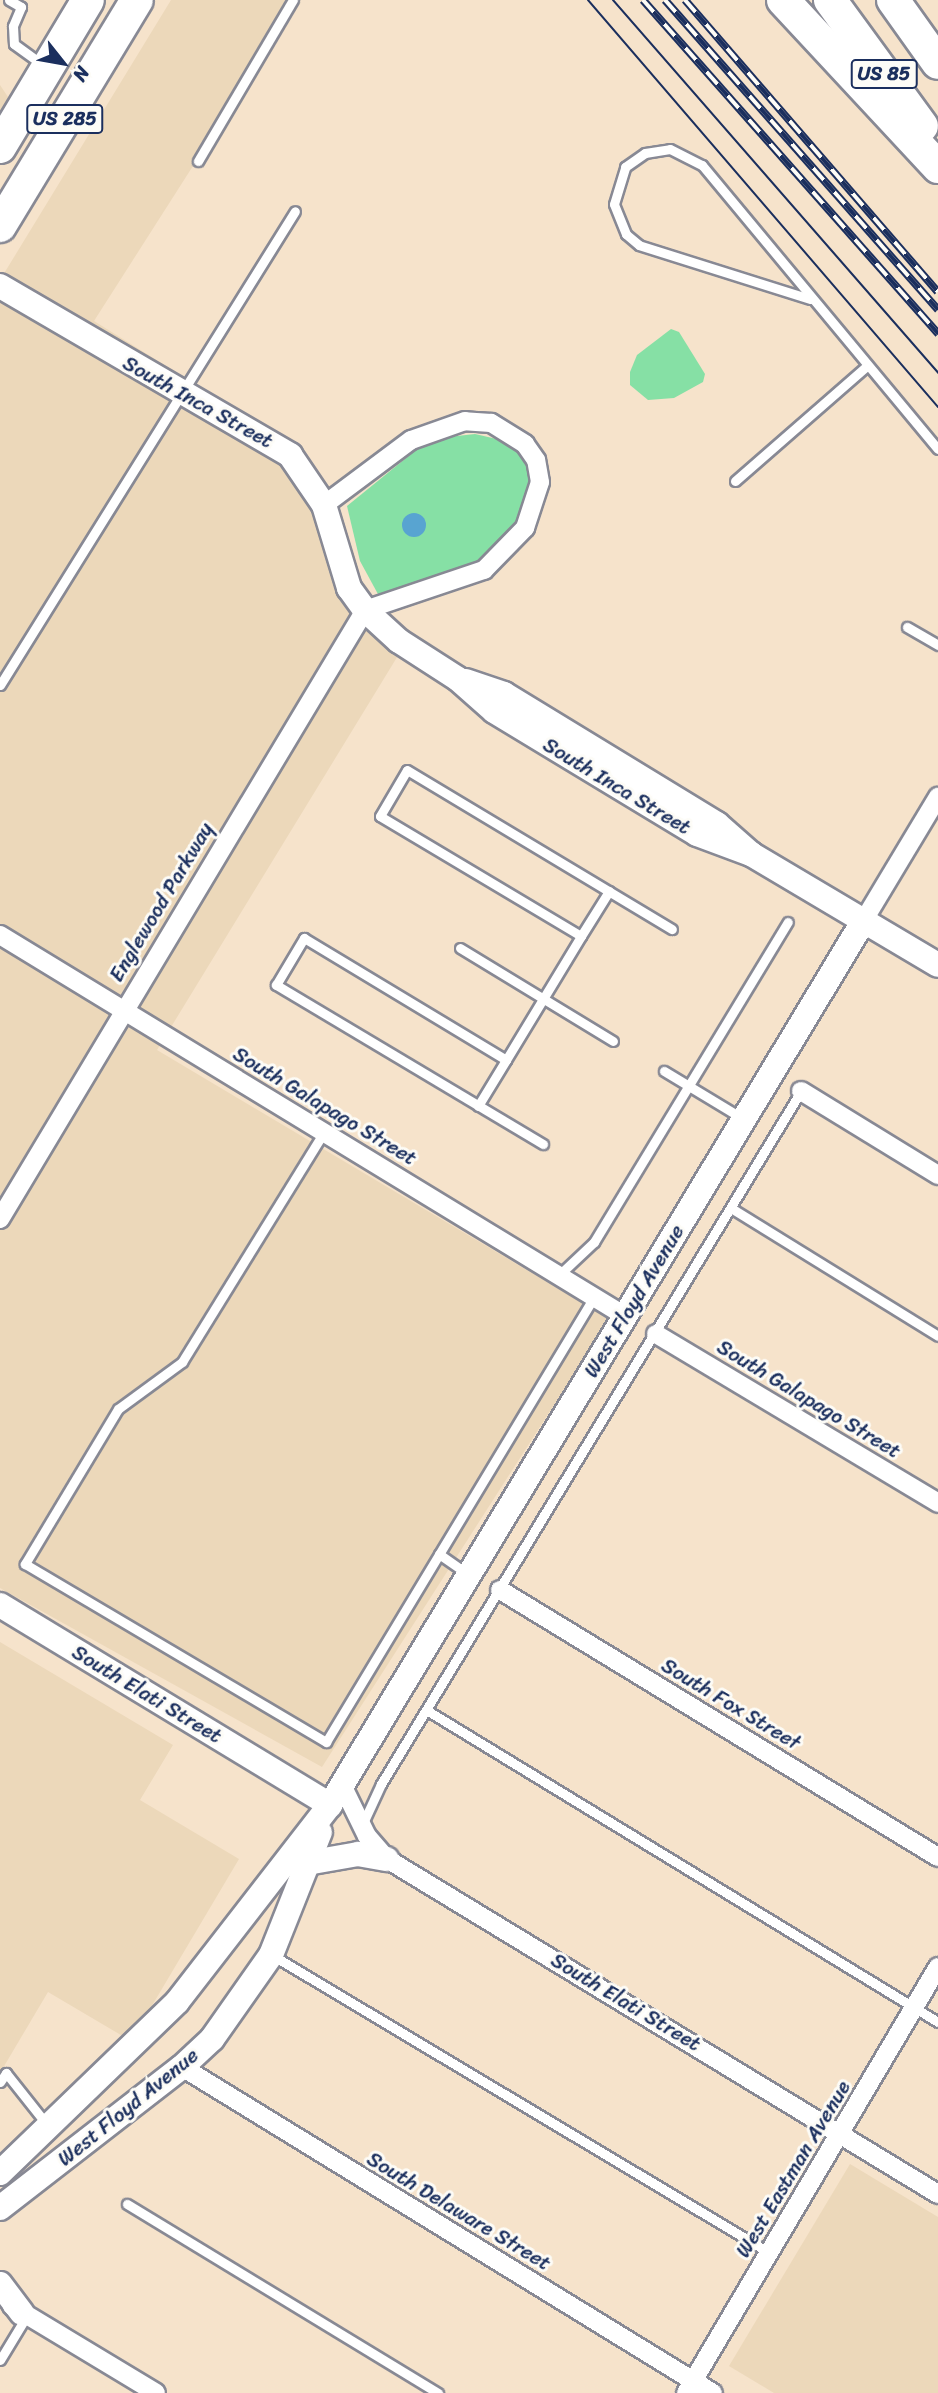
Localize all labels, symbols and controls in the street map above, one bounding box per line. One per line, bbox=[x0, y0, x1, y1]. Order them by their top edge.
north arrow bbox=[28, 28, 98, 98]
road number: US 85 bbox=[849, 58, 919, 90]
text: N bbox=[64, 60, 99, 88]
road number: US 285 bbox=[25, 104, 105, 134]
street label: South Inca Street bbox=[118, 350, 278, 454]
street label: South Inca Street bbox=[539, 732, 695, 840]
street label: Englewood Parkway bbox=[103, 818, 219, 986]
street label: South Galapago Street bbox=[228, 1041, 422, 1171]
street label: West Floyd Avenue bbox=[578, 1220, 690, 1382]
street label: South Galapago Street bbox=[712, 1334, 906, 1464]
street label: South Elati Street bbox=[67, 1639, 227, 1749]
street label: South Fox Street bbox=[656, 1652, 806, 1756]
street label: South Elati Street bbox=[546, 1947, 706, 2057]
street label: West Floyd Avenue bbox=[53, 2043, 203, 2171]
street label: West Eastman Avenue bbox=[730, 2076, 856, 2262]
street label: South Delaware Street bbox=[362, 2146, 556, 2276]

